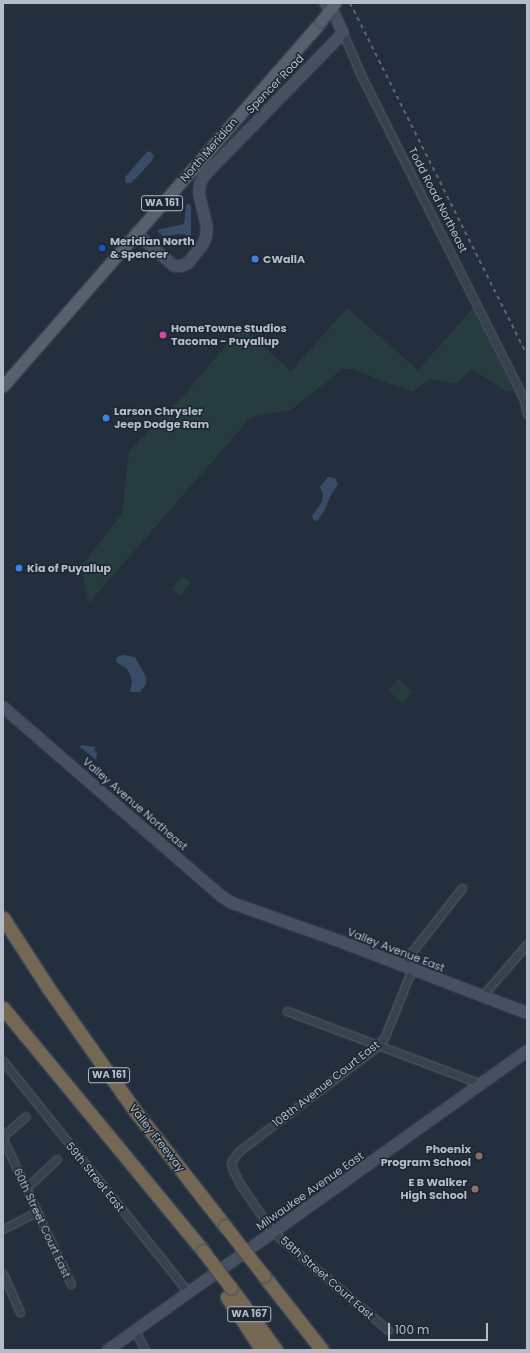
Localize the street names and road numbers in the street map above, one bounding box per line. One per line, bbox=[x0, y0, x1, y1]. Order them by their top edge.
street label: Spencer Road bbox=[244, 52, 306, 116]
street label: North Meridian bbox=[178, 115, 240, 185]
street label: Todd Road Northeast bbox=[406, 145, 470, 255]
road number: WA 161 bbox=[141, 195, 183, 211]
street label: Valley Avenue Northeast bbox=[80, 755, 190, 853]
street label: Valley Avenue East bbox=[345, 925, 447, 975]
street label: 108th Avenue Court East bbox=[270, 1038, 382, 1130]
road number: WA 161 bbox=[88, 1067, 130, 1083]
street label: Valley Freeway bbox=[127, 1102, 187, 1174]
street label: 59th Street East bbox=[63, 1140, 127, 1214]
street label: Milwaukee Avenue East bbox=[254, 1149, 366, 1233]
street label: 60th Street Court East bbox=[11, 1166, 73, 1280]
street label: 58th Street Court East bbox=[278, 1234, 376, 1322]
road number: WA 167 bbox=[227, 1306, 271, 1322]

